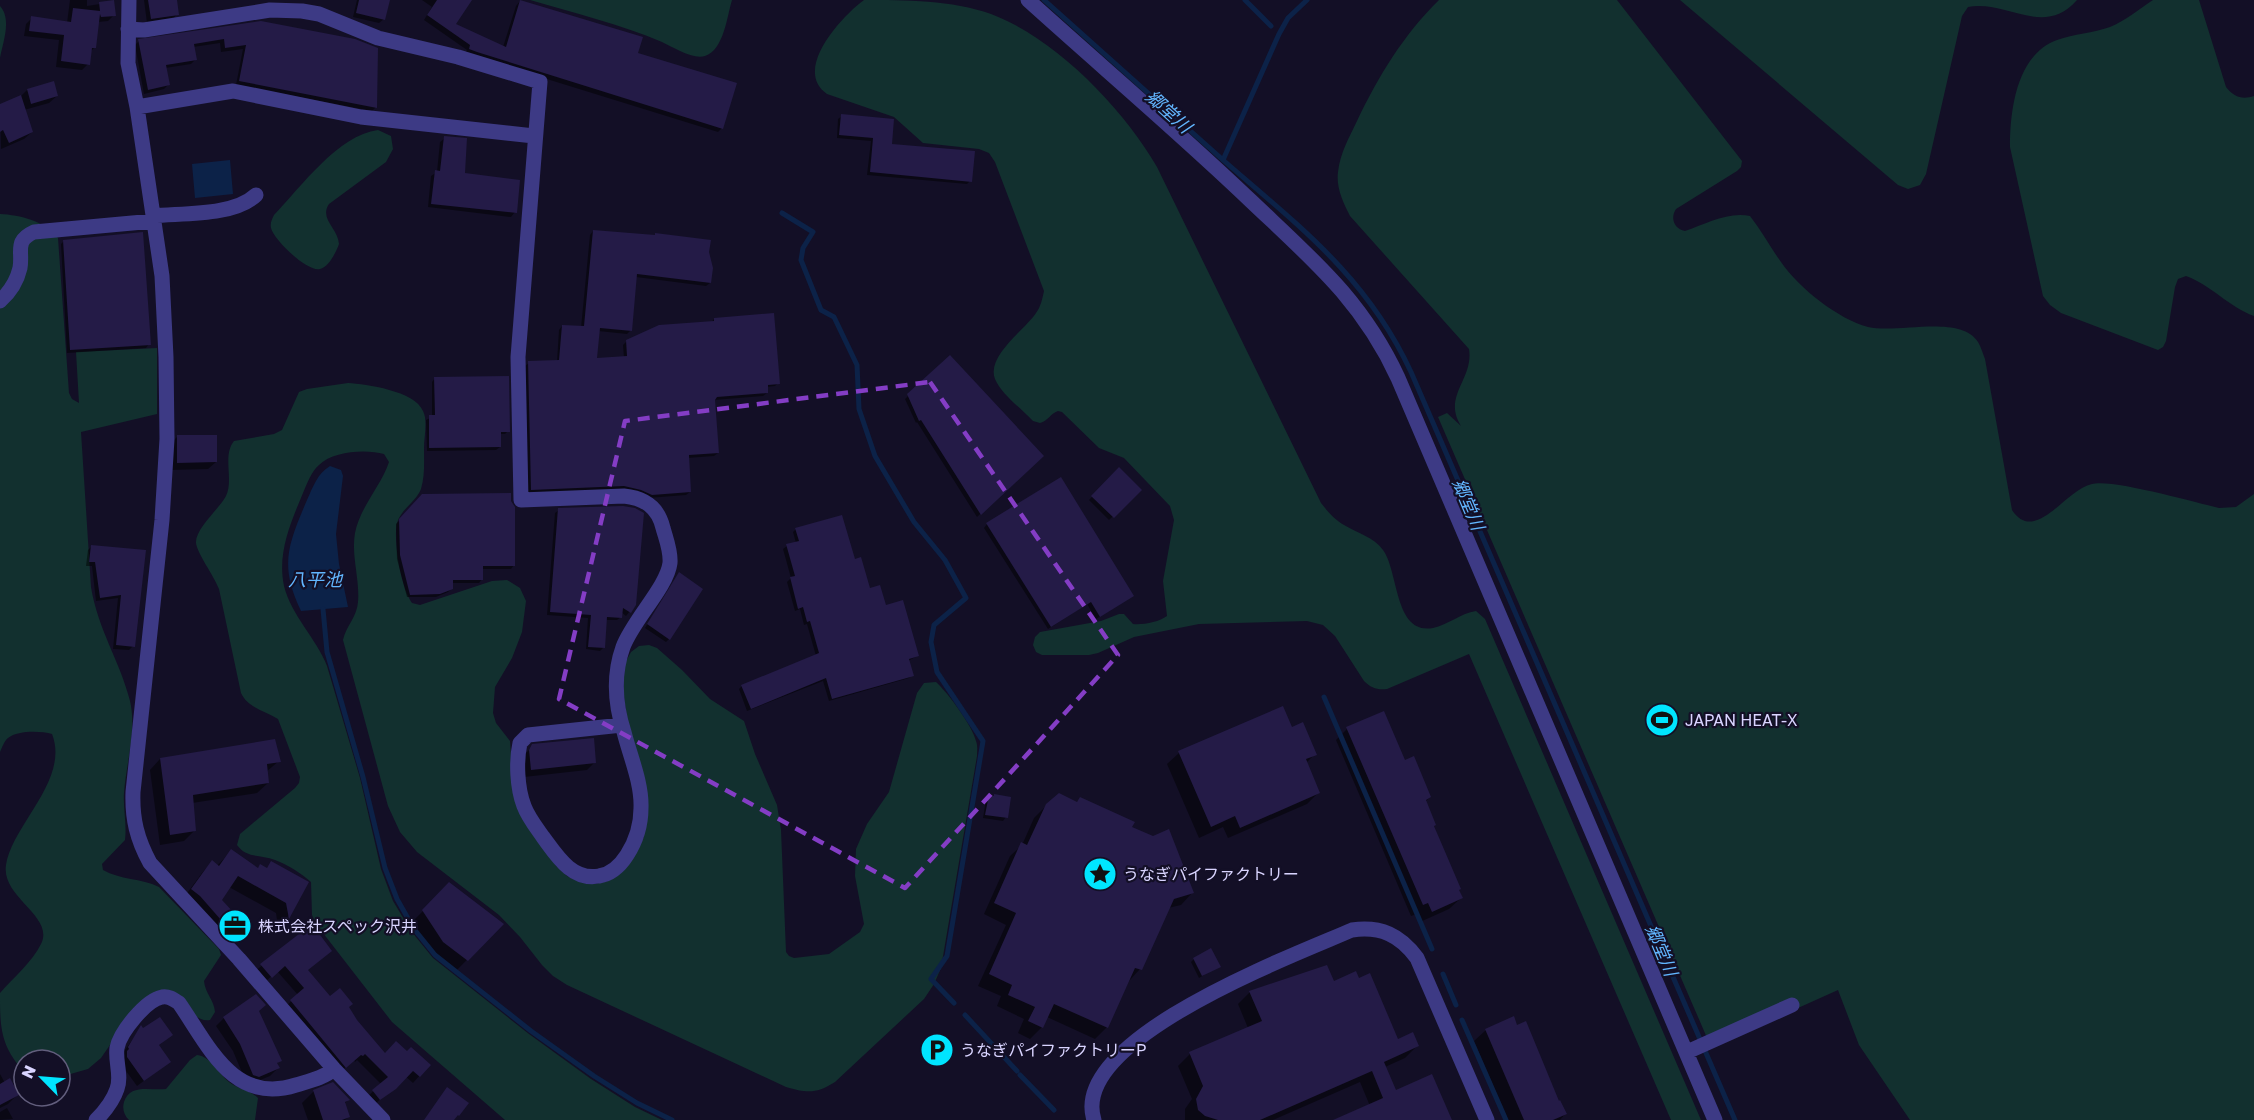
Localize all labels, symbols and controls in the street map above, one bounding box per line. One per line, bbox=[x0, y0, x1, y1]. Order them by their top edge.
water label: 郷堂川 bbox=[1142, 85, 1198, 139]
water label: 郷堂川 bbox=[1448, 475, 1490, 535]
water label: 八平池 bbox=[288, 568, 344, 590]
sports icon: JAPAN HEAT-X bbox=[1644, 702, 1680, 738]
place label: JAPAN HEAT-X bbox=[1685, 710, 1798, 730]
place icon: うなぎパイファクトリー bbox=[1082, 856, 1118, 892]
place label: うなぎパイファクトリー bbox=[1123, 864, 1299, 884]
office icon: 株式会社スペック沢井 bbox=[217, 908, 253, 944]
place label: 株式会社スペック沢井 bbox=[258, 916, 417, 936]
water label: 郷堂川 bbox=[1641, 921, 1683, 981]
parking icon: うなぎパイファクトリーP bbox=[919, 1032, 955, 1068]
place label: うなぎパイファクトリーP bbox=[960, 1040, 1146, 1060]
north arrow bbox=[12, 1048, 72, 1108]
text: N bbox=[17, 1062, 40, 1081]

